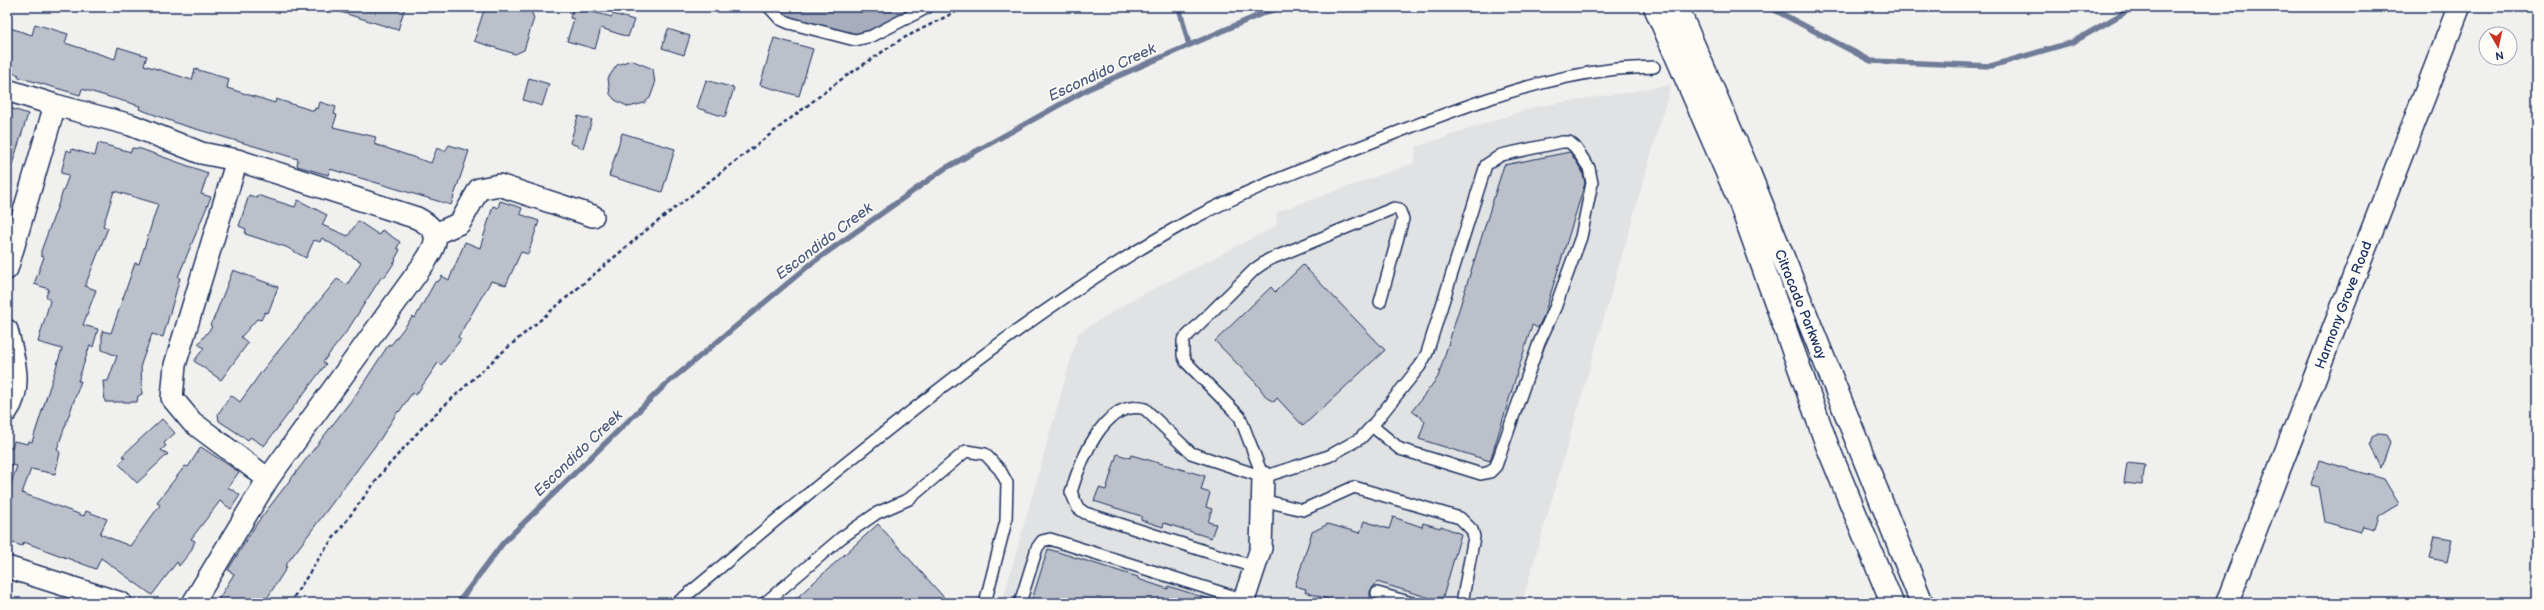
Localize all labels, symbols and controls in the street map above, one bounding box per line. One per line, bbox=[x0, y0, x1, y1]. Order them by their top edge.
north arrow bbox=[2478, 26, 2518, 66]
water label: Escondido Creek bbox=[1045, 39, 1160, 106]
text: N bbox=[2494, 48, 2505, 62]
water label: Escondido Creek bbox=[772, 198, 877, 284]
street label: Harmony Grove Road bbox=[2311, 239, 2376, 371]
street label: Citracado Parkway bbox=[1771, 247, 1831, 362]
water label: Escondido Creek bbox=[530, 406, 627, 501]

